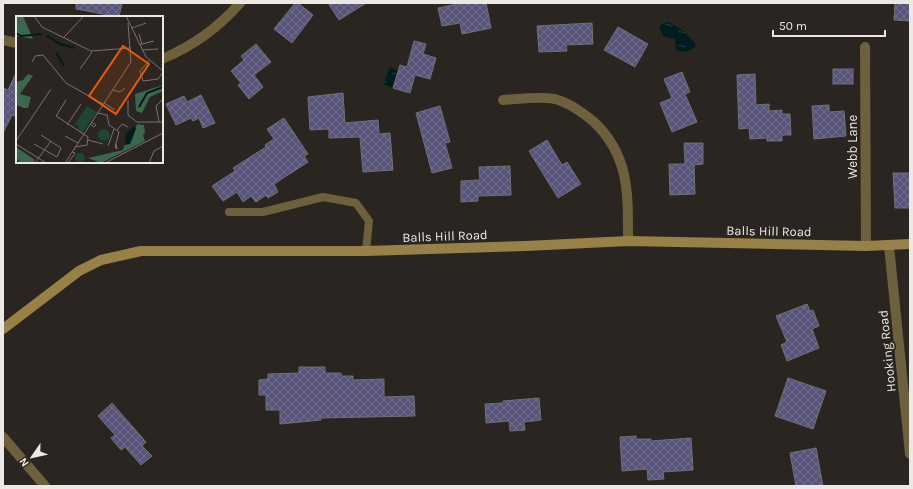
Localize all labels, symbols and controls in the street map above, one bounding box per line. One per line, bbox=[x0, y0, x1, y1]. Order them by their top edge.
scale bar bbox=[773, 12, 885, 38]
inset map bbox=[16, 16, 163, 163]
text: 50 m bbox=[779, 19, 807, 33]
street label: Webb Lane bbox=[845, 115, 860, 179]
street label: Balls Hill Road bbox=[726, 223, 812, 239]
street label: Balls Hill Road bbox=[402, 227, 488, 245]
street label: Hooking Road bbox=[875, 309, 899, 393]
north arrow bbox=[12, 437, 52, 477]
text: N bbox=[17, 455, 32, 469]

